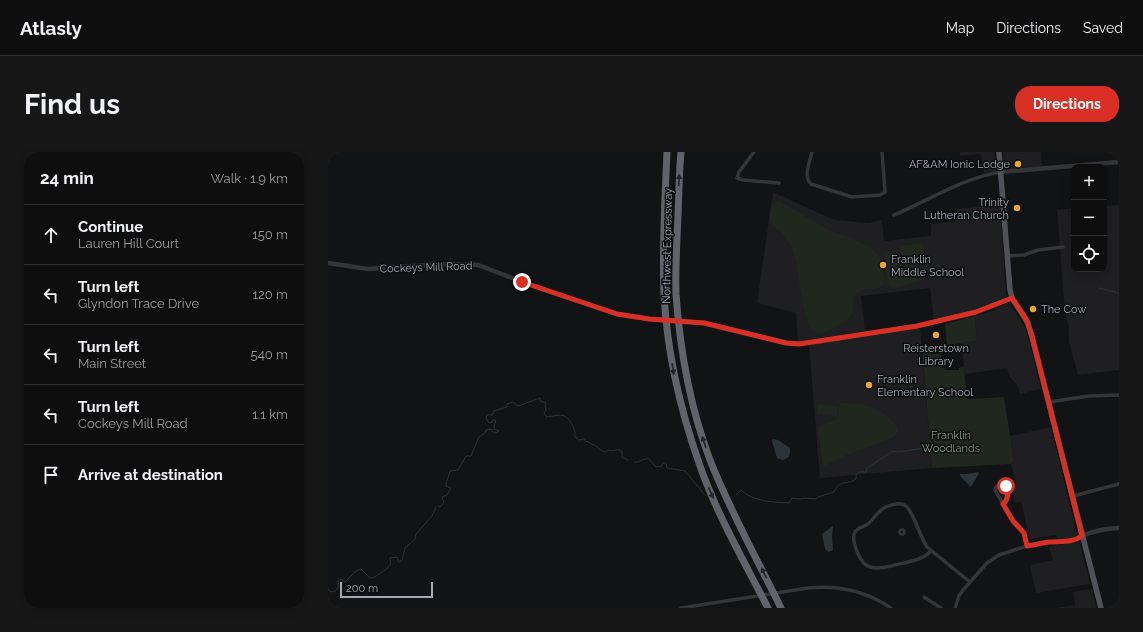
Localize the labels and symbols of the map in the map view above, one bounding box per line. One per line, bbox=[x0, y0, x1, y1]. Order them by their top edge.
place label: AF&AM Ionic Lodge bbox=[909, 158, 1011, 171]
marker: AF&AM Ionic Lodge bbox=[1013, 159, 1023, 169]
one-way arrow bbox=[676, 174, 683, 186]
street label: Northwest Expressway bbox=[660, 188, 675, 304]
place label: Trinity Lutheran Church bbox=[924, 196, 1009, 222]
marker: Trinity Lutheran Church bbox=[1012, 203, 1022, 213]
place label: Franklin Middle School bbox=[891, 253, 964, 279]
street label: Cockeys Mill Road bbox=[379, 259, 473, 276]
marker: Franklin Middle School bbox=[878, 260, 888, 270]
route end bbox=[513, 273, 531, 291]
place label: The Cow bbox=[1041, 303, 1086, 316]
marker: The Cow bbox=[1028, 304, 1038, 314]
marker: Reisterstown Library bbox=[931, 330, 941, 340]
place label: Reisterstown Library bbox=[903, 342, 969, 368]
one-way arrow bbox=[671, 363, 677, 375]
place label: Franklin Elementary School bbox=[877, 373, 973, 399]
marker: Franklin Elementary School bbox=[864, 380, 874, 390]
park label: Franklin Woodlands bbox=[922, 429, 980, 455]
one-way arrow bbox=[701, 436, 707, 448]
route start bbox=[997, 477, 1015, 495]
one-way arrow bbox=[708, 488, 714, 499]
one-way arrow bbox=[760, 567, 767, 579]
scale bar bbox=[340, 580, 433, 599]

